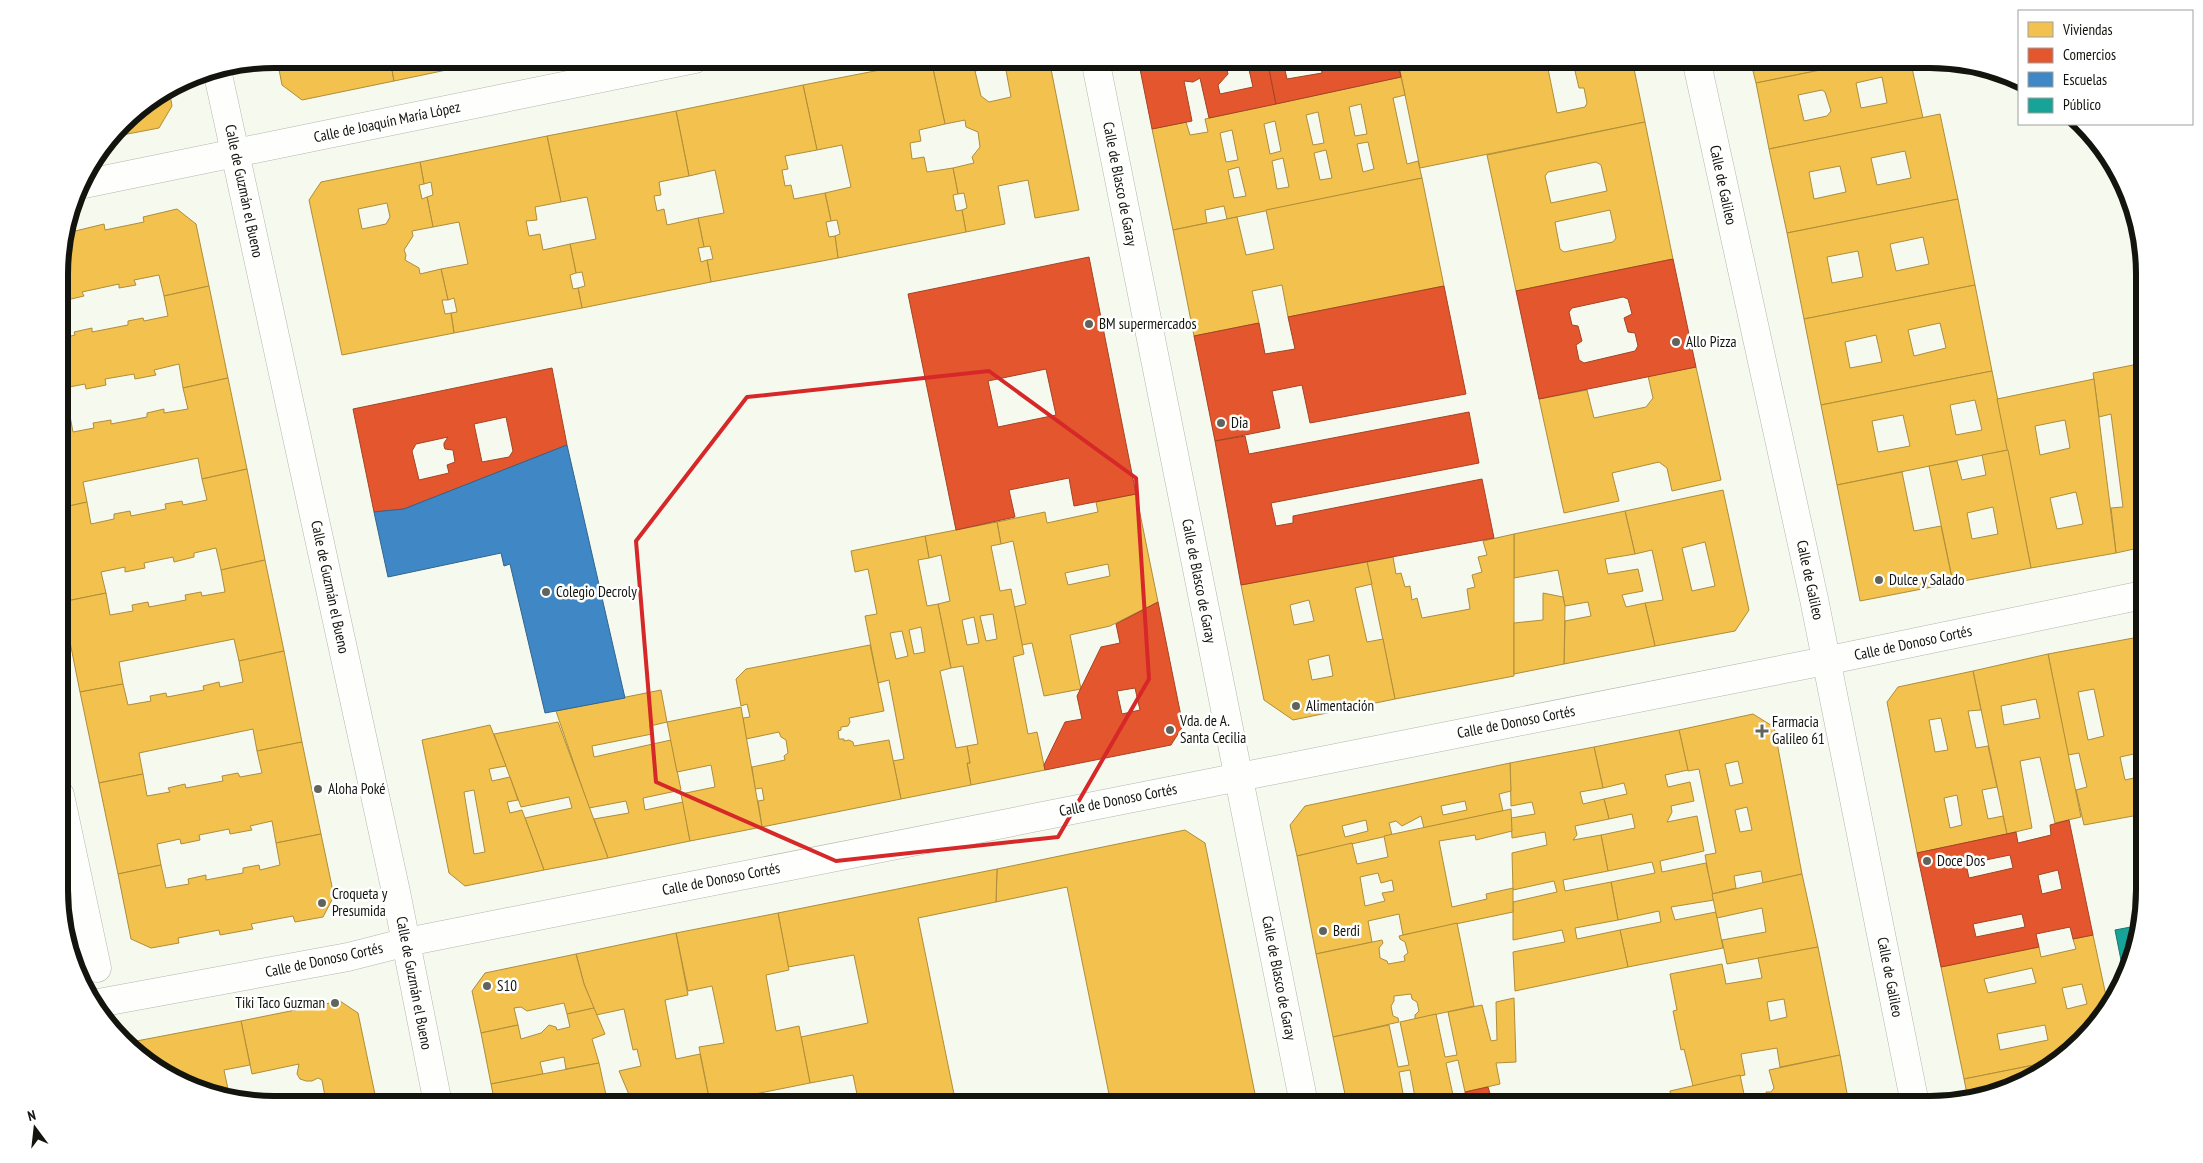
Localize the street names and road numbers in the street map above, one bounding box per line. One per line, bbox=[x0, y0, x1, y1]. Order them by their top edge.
street label: Calle de Joaquín María López bbox=[312, 97, 462, 146]
street label: Calle de Blasco de Garay bbox=[1099, 120, 1142, 248]
street label: Calle de Guzmán el Bueno bbox=[221, 123, 268, 259]
street label: Calle de Galileo bbox=[1706, 143, 1741, 227]
street label: Calle de Blasco de Garay bbox=[1178, 517, 1221, 645]
street label: Calle de Guzmán el Bueno bbox=[307, 519, 354, 655]
street label: Calle de Galileo bbox=[1793, 538, 1828, 622]
street label: Calle de Donoso Cortés bbox=[1852, 621, 1973, 664]
street label: Calle de Donoso Cortés bbox=[1455, 701, 1576, 742]
street label: Calle de Donoso Cortés bbox=[1057, 779, 1178, 820]
street label: Calle de Donoso Cortés bbox=[660, 858, 781, 899]
street label: Calle de Blasco de Garay bbox=[1258, 914, 1301, 1042]
street label: Calle de Guzmán el Bueno bbox=[392, 915, 437, 1051]
street label: Calle de Galileo bbox=[1873, 935, 1908, 1019]
street label: Calle de Donoso Cortés bbox=[263, 938, 384, 981]

